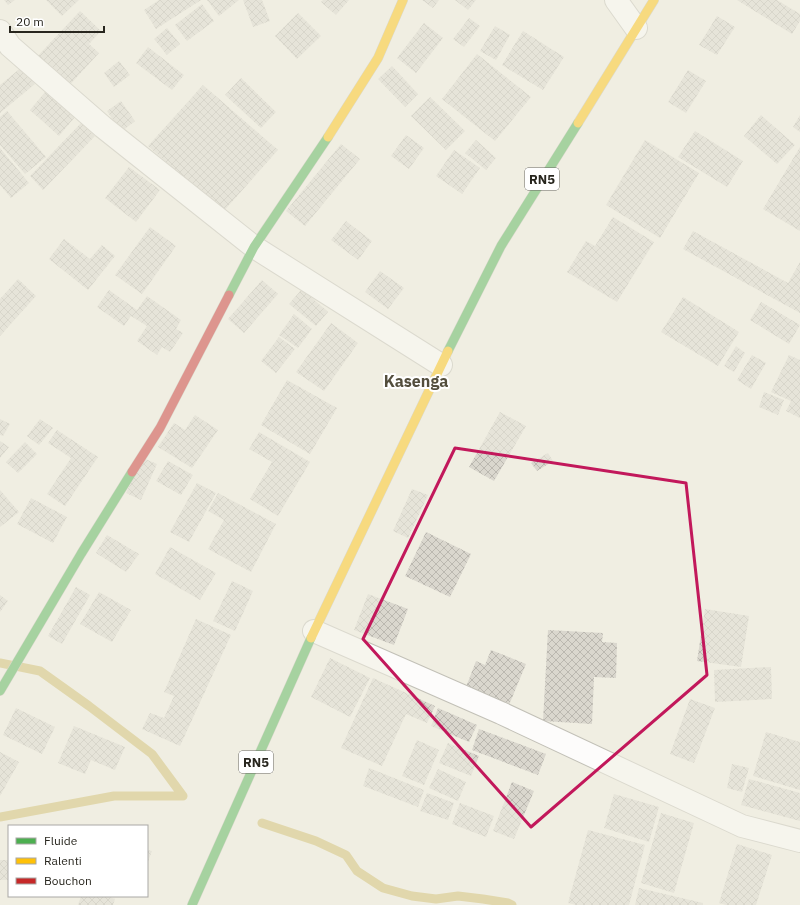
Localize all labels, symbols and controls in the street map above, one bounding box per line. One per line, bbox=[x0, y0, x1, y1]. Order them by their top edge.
scale bar bbox=[10, 8, 104, 34]
text: 20 m bbox=[16, 14, 44, 29]
road number: RN5 bbox=[525, 168, 559, 190]
district label: Kasenga bbox=[384, 371, 448, 391]
road number: RN5 bbox=[239, 751, 273, 773]
legend bbox=[8, 825, 148, 897]
text: Fluide bbox=[44, 833, 78, 848]
text: Ralenti bbox=[44, 853, 82, 868]
text: Bouchon bbox=[44, 873, 92, 888]

